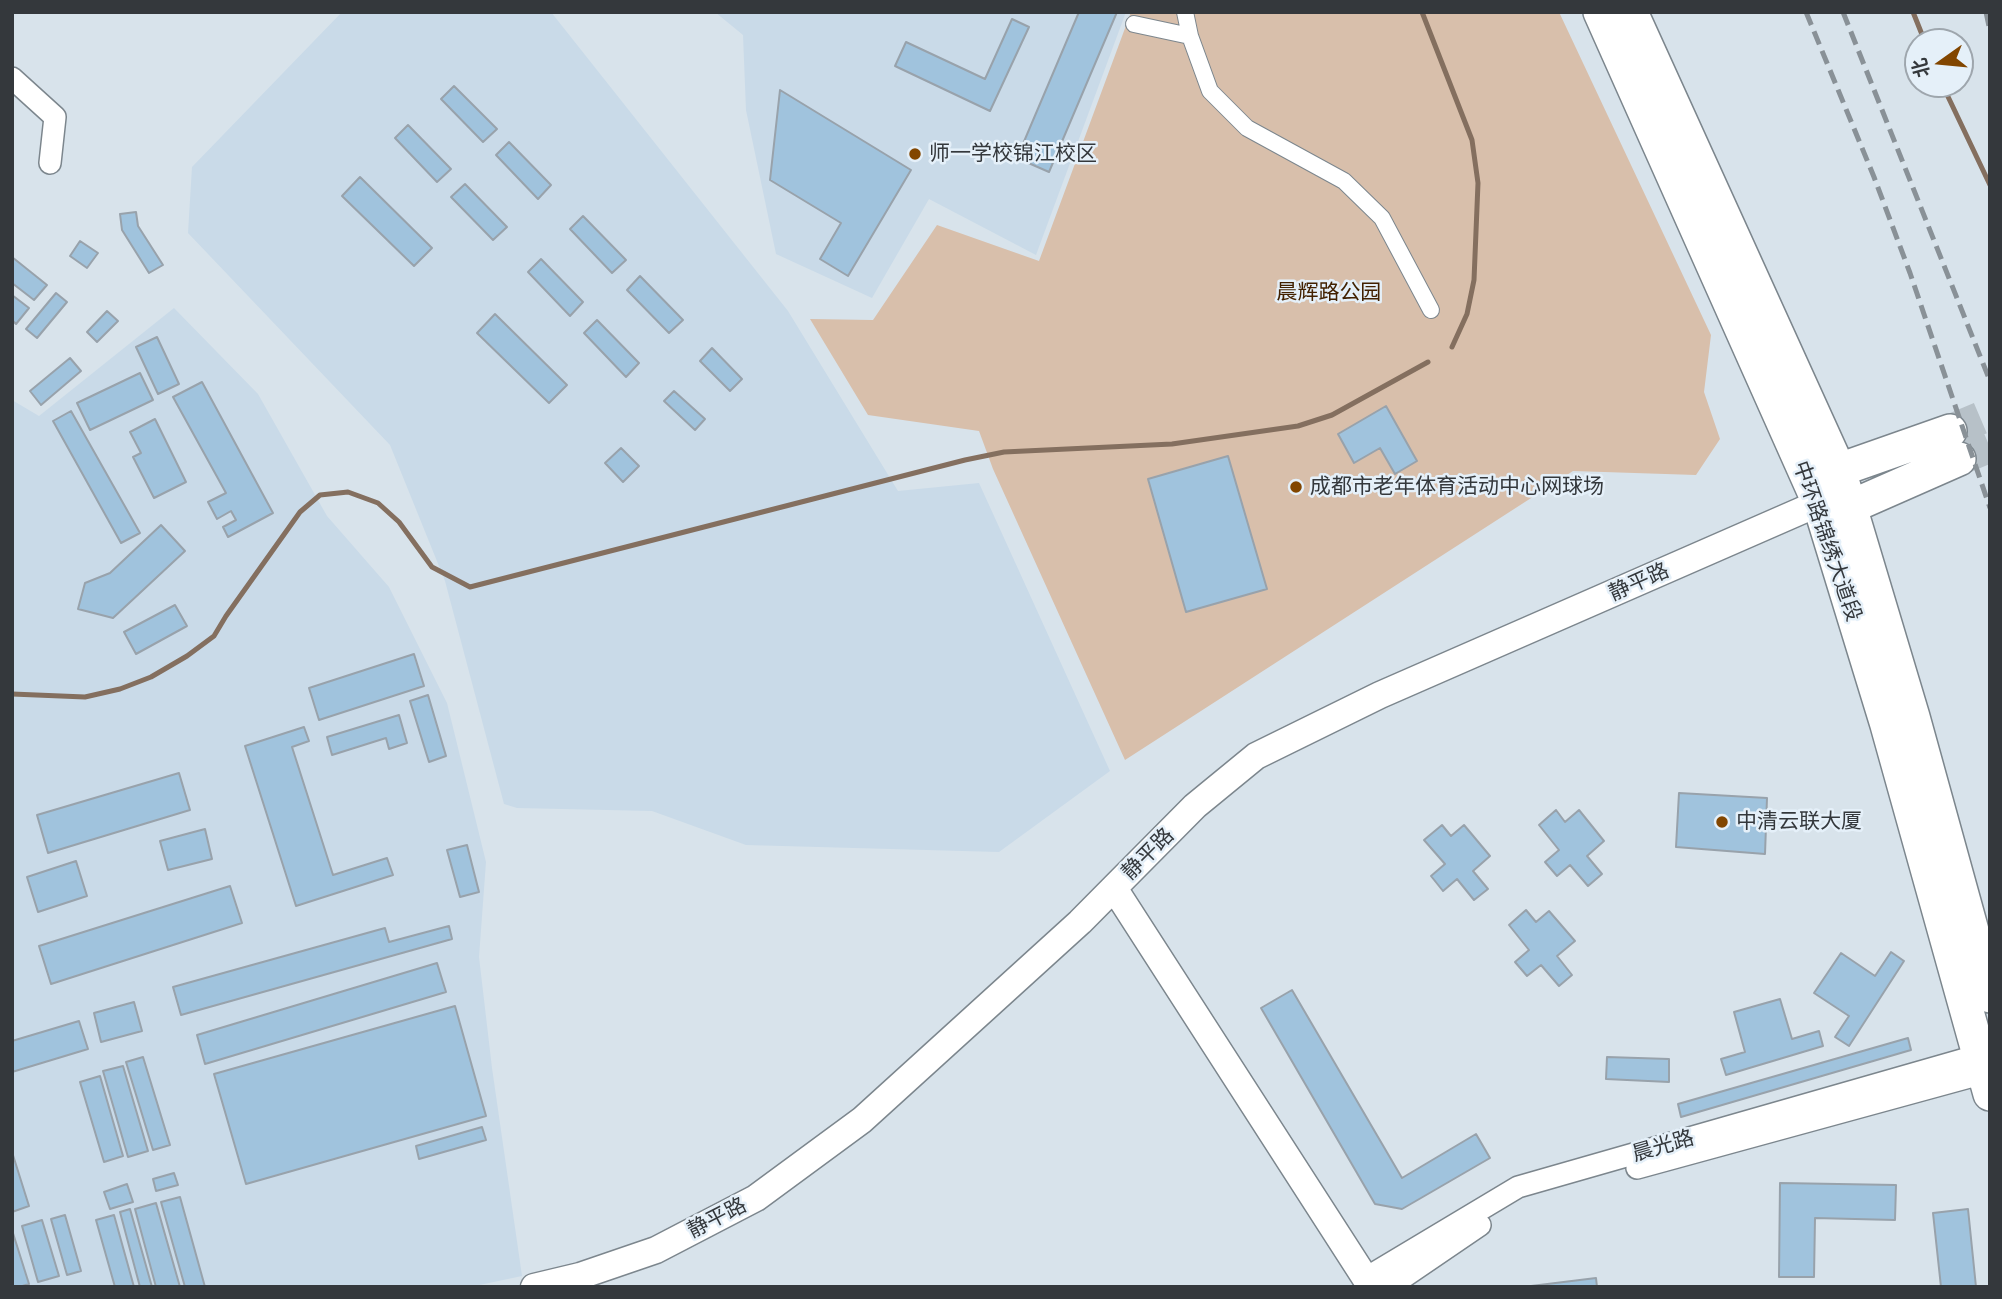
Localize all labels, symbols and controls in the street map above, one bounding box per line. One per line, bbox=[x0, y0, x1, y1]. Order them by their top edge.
north arrow bbox=[1904, 28, 1974, 98]
text: 北 bbox=[1908, 56, 1934, 80]
place label: 师一学校锦江校区 bbox=[929, 141, 1097, 167]
marker: 师一学校锦江校区 bbox=[907, 146, 923, 162]
park label: 晨辉路公园 bbox=[1277, 280, 1381, 306]
street label: 中环路锦绣大道段 bbox=[1788, 457, 1866, 625]
place label: 成都市老年体育活动中心网球场 bbox=[1310, 474, 1604, 500]
marker: 成都市老年体育活动中心网球场 bbox=[1288, 479, 1304, 495]
street label: 静平路 bbox=[1605, 558, 1673, 606]
place label: 中清云联大厦 bbox=[1736, 809, 1862, 835]
marker: 中清云联大厦 bbox=[1714, 814, 1730, 830]
street label: 静平路 bbox=[1117, 823, 1179, 885]
street label: 晨光路 bbox=[1629, 1125, 1697, 1167]
street label: 静平路 bbox=[683, 1192, 751, 1244]

